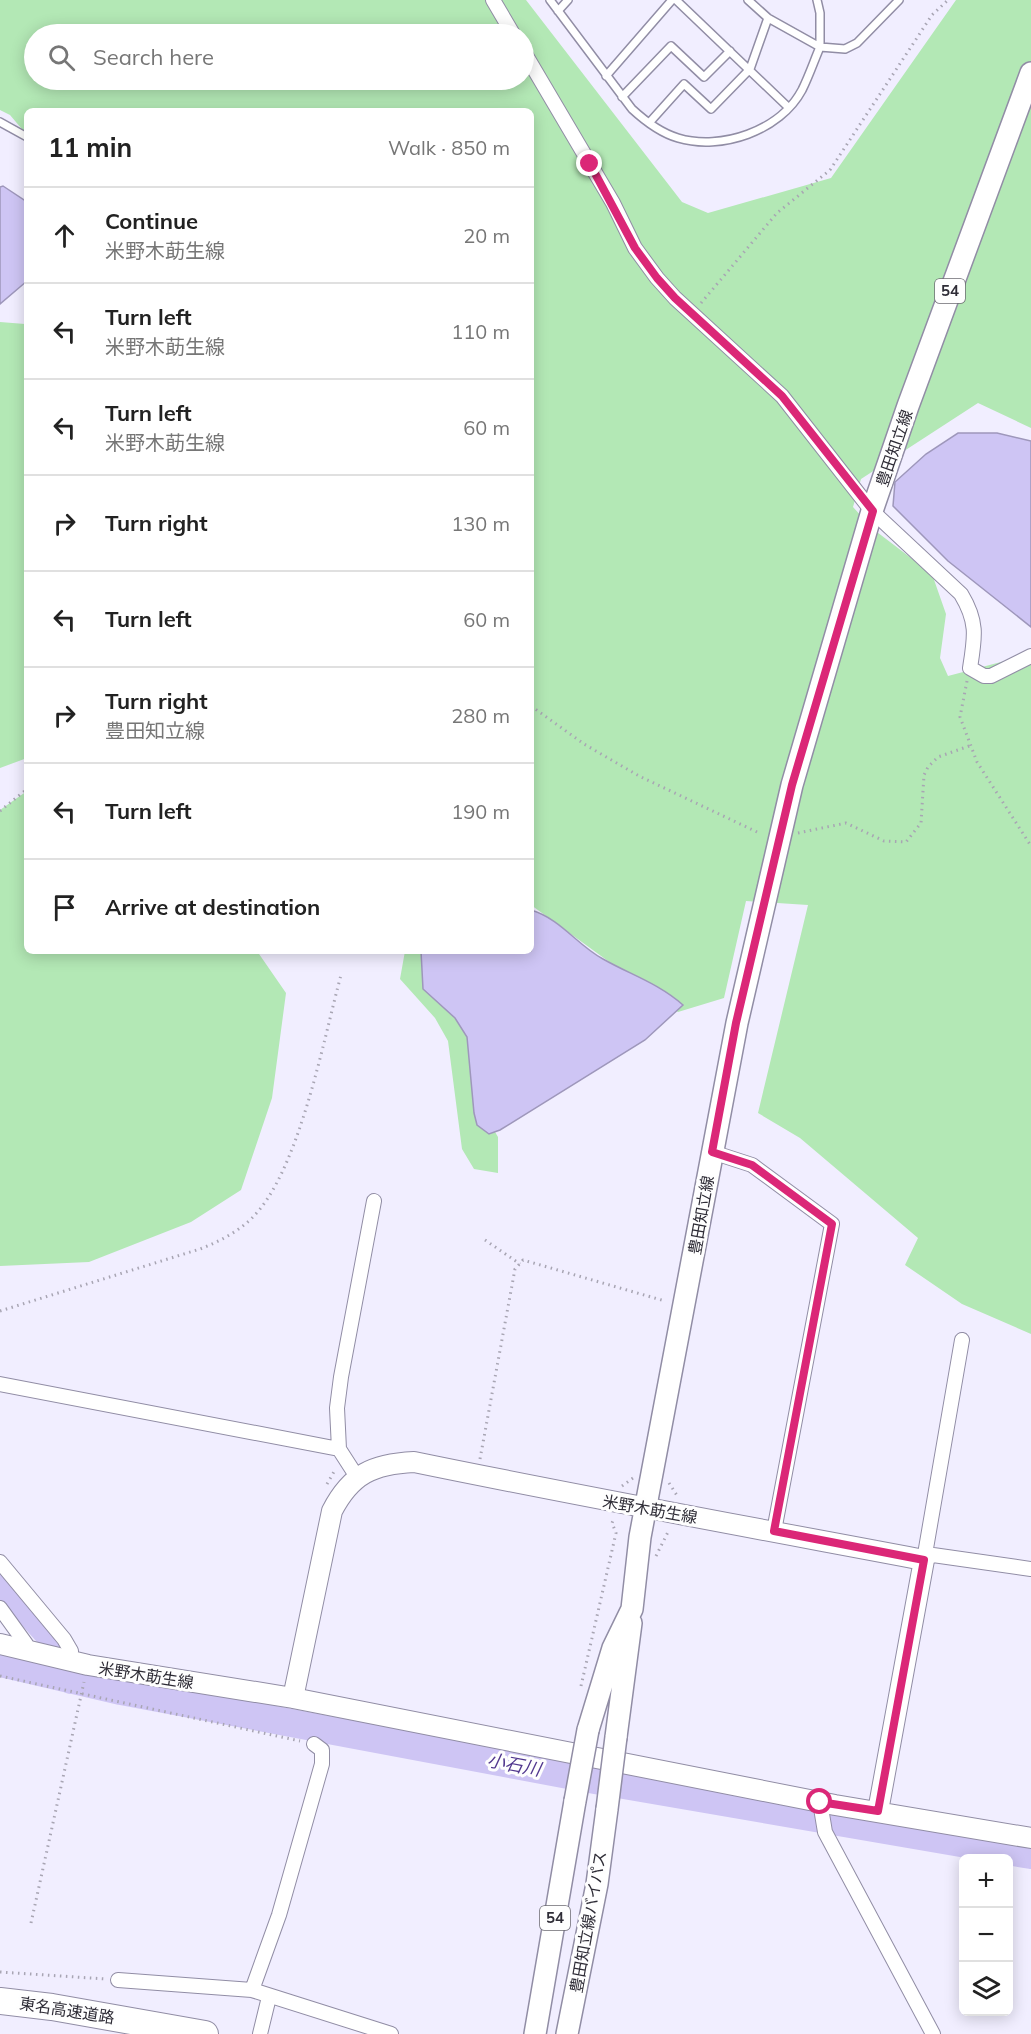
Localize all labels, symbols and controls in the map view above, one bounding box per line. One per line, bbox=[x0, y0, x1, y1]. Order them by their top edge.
search box bbox=[24, 24, 534, 90]
icon: search bbox=[45, 41, 78, 74]
text: Search here bbox=[93, 43, 214, 71]
text: 11 min bbox=[48, 131, 132, 164]
text: Walk · 850 m bbox=[388, 135, 510, 160]
route end bbox=[576, 150, 602, 176]
text: Continue bbox=[105, 207, 198, 235]
icon: ahead bbox=[48, 219, 81, 252]
text: 20 m bbox=[463, 223, 510, 248]
text: 米野木莇生線 bbox=[105, 238, 225, 263]
road number: 54 bbox=[935, 279, 965, 303]
text: Turn left bbox=[105, 303, 192, 331]
icon: left bbox=[48, 315, 81, 348]
text: 110 m bbox=[451, 319, 510, 344]
text: 米野木莇生線 bbox=[105, 334, 225, 359]
text: Turn left bbox=[105, 399, 192, 427]
street label: 豊田知立線 bbox=[872, 407, 916, 489]
icon: left bbox=[48, 411, 81, 444]
text: 60 m bbox=[463, 415, 510, 440]
text: 米野木莇生線 bbox=[105, 430, 225, 455]
icon: right bbox=[48, 507, 81, 540]
text: Turn right bbox=[105, 509, 208, 537]
text: 130 m bbox=[451, 511, 510, 536]
icon: left bbox=[48, 603, 81, 636]
text: Turn left bbox=[105, 605, 192, 633]
text: 60 m bbox=[463, 607, 510, 632]
text: Turn right bbox=[105, 687, 208, 715]
icon: right bbox=[48, 699, 81, 732]
text: 280 m bbox=[451, 703, 510, 728]
text: 豊田知立線 bbox=[105, 718, 205, 743]
icon: left bbox=[48, 795, 81, 828]
text: Turn left bbox=[105, 797, 192, 825]
text: 190 m bbox=[451, 799, 510, 824]
icon: arrive bbox=[48, 891, 81, 924]
text: Arrive at destination bbox=[105, 893, 320, 921]
street label: 豊田知立線 bbox=[684, 1174, 718, 1256]
street label: 米野木莇生線 bbox=[601, 1491, 699, 1527]
street label: 米野木莇生線 bbox=[97, 1658, 195, 1692]
water label: 小石川 bbox=[485, 1748, 545, 1781]
route start bbox=[806, 1788, 832, 1814]
street label: 豊田知立線バイパス bbox=[566, 1850, 610, 1994]
map controls bbox=[959, 1854, 1013, 2016]
button: + bbox=[959, 1854, 1013, 1908]
road number: 54 bbox=[540, 1906, 570, 1930]
button: − bbox=[959, 1908, 1013, 1962]
button: layers bbox=[959, 1962, 1013, 2016]
street label: 東名高速道路 bbox=[18, 1993, 116, 2027]

